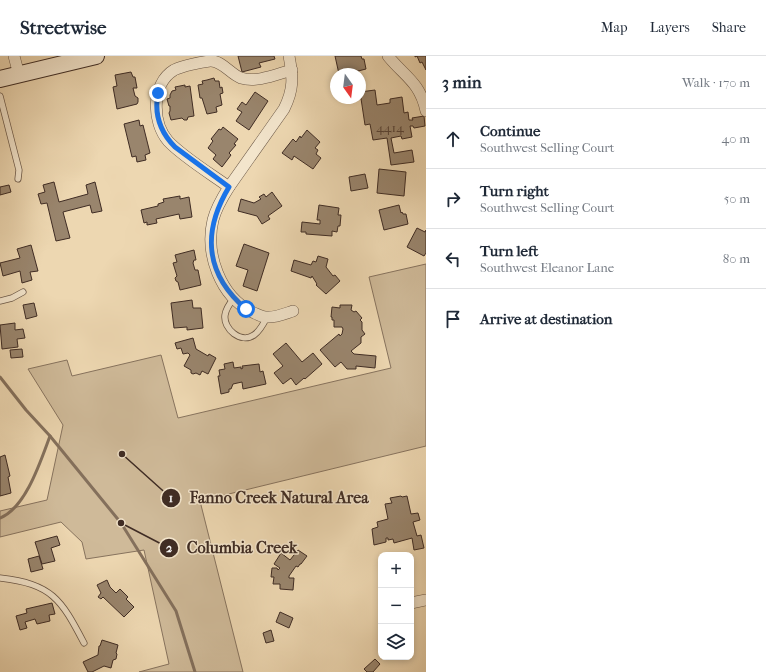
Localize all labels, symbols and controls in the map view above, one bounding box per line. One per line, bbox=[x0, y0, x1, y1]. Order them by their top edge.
text: Streetwise bbox=[20, 17, 106, 39]
text: Map bbox=[601, 19, 628, 36]
text: Layers bbox=[650, 19, 690, 36]
text: Share bbox=[712, 19, 746, 36]
north arrow bbox=[330, 68, 366, 104]
text: 3 min bbox=[442, 72, 482, 92]
text: Walk · 170 m bbox=[682, 75, 750, 90]
route end bbox=[149, 84, 167, 102]
house number: 4414 bbox=[376, 120, 404, 135]
text: Continue bbox=[480, 122, 540, 140]
icon: ahead bbox=[442, 128, 464, 150]
text: 40 m bbox=[722, 131, 750, 146]
text: Southwest Selling Court bbox=[480, 140, 614, 155]
text: Turn right bbox=[480, 182, 549, 200]
icon: right bbox=[442, 188, 464, 210]
text: 50 m bbox=[724, 191, 750, 206]
text: Southwest Selling Court bbox=[480, 200, 614, 215]
text: Turn left bbox=[480, 242, 538, 260]
icon: left bbox=[442, 248, 464, 270]
text: 80 m bbox=[723, 251, 750, 266]
text: Southwest Eleanor Lane bbox=[480, 260, 614, 275]
route start bbox=[237, 300, 255, 318]
icon: arrive bbox=[442, 308, 464, 330]
text: Arrive at destination bbox=[480, 310, 612, 328]
callout: Fanno Creek Natural Area bbox=[161, 484, 377, 512]
text: Fanno Creek Natural Area bbox=[188, 488, 369, 507]
text: 1 bbox=[169, 491, 173, 505]
callout: Columbia Creek bbox=[159, 534, 306, 562]
text: Columbia Creek bbox=[187, 538, 298, 557]
text: 2 bbox=[166, 541, 173, 555]
map controls bbox=[378, 552, 414, 660]
button: + bbox=[378, 552, 414, 588]
button: − bbox=[378, 588, 414, 624]
button: layers bbox=[378, 624, 414, 660]

